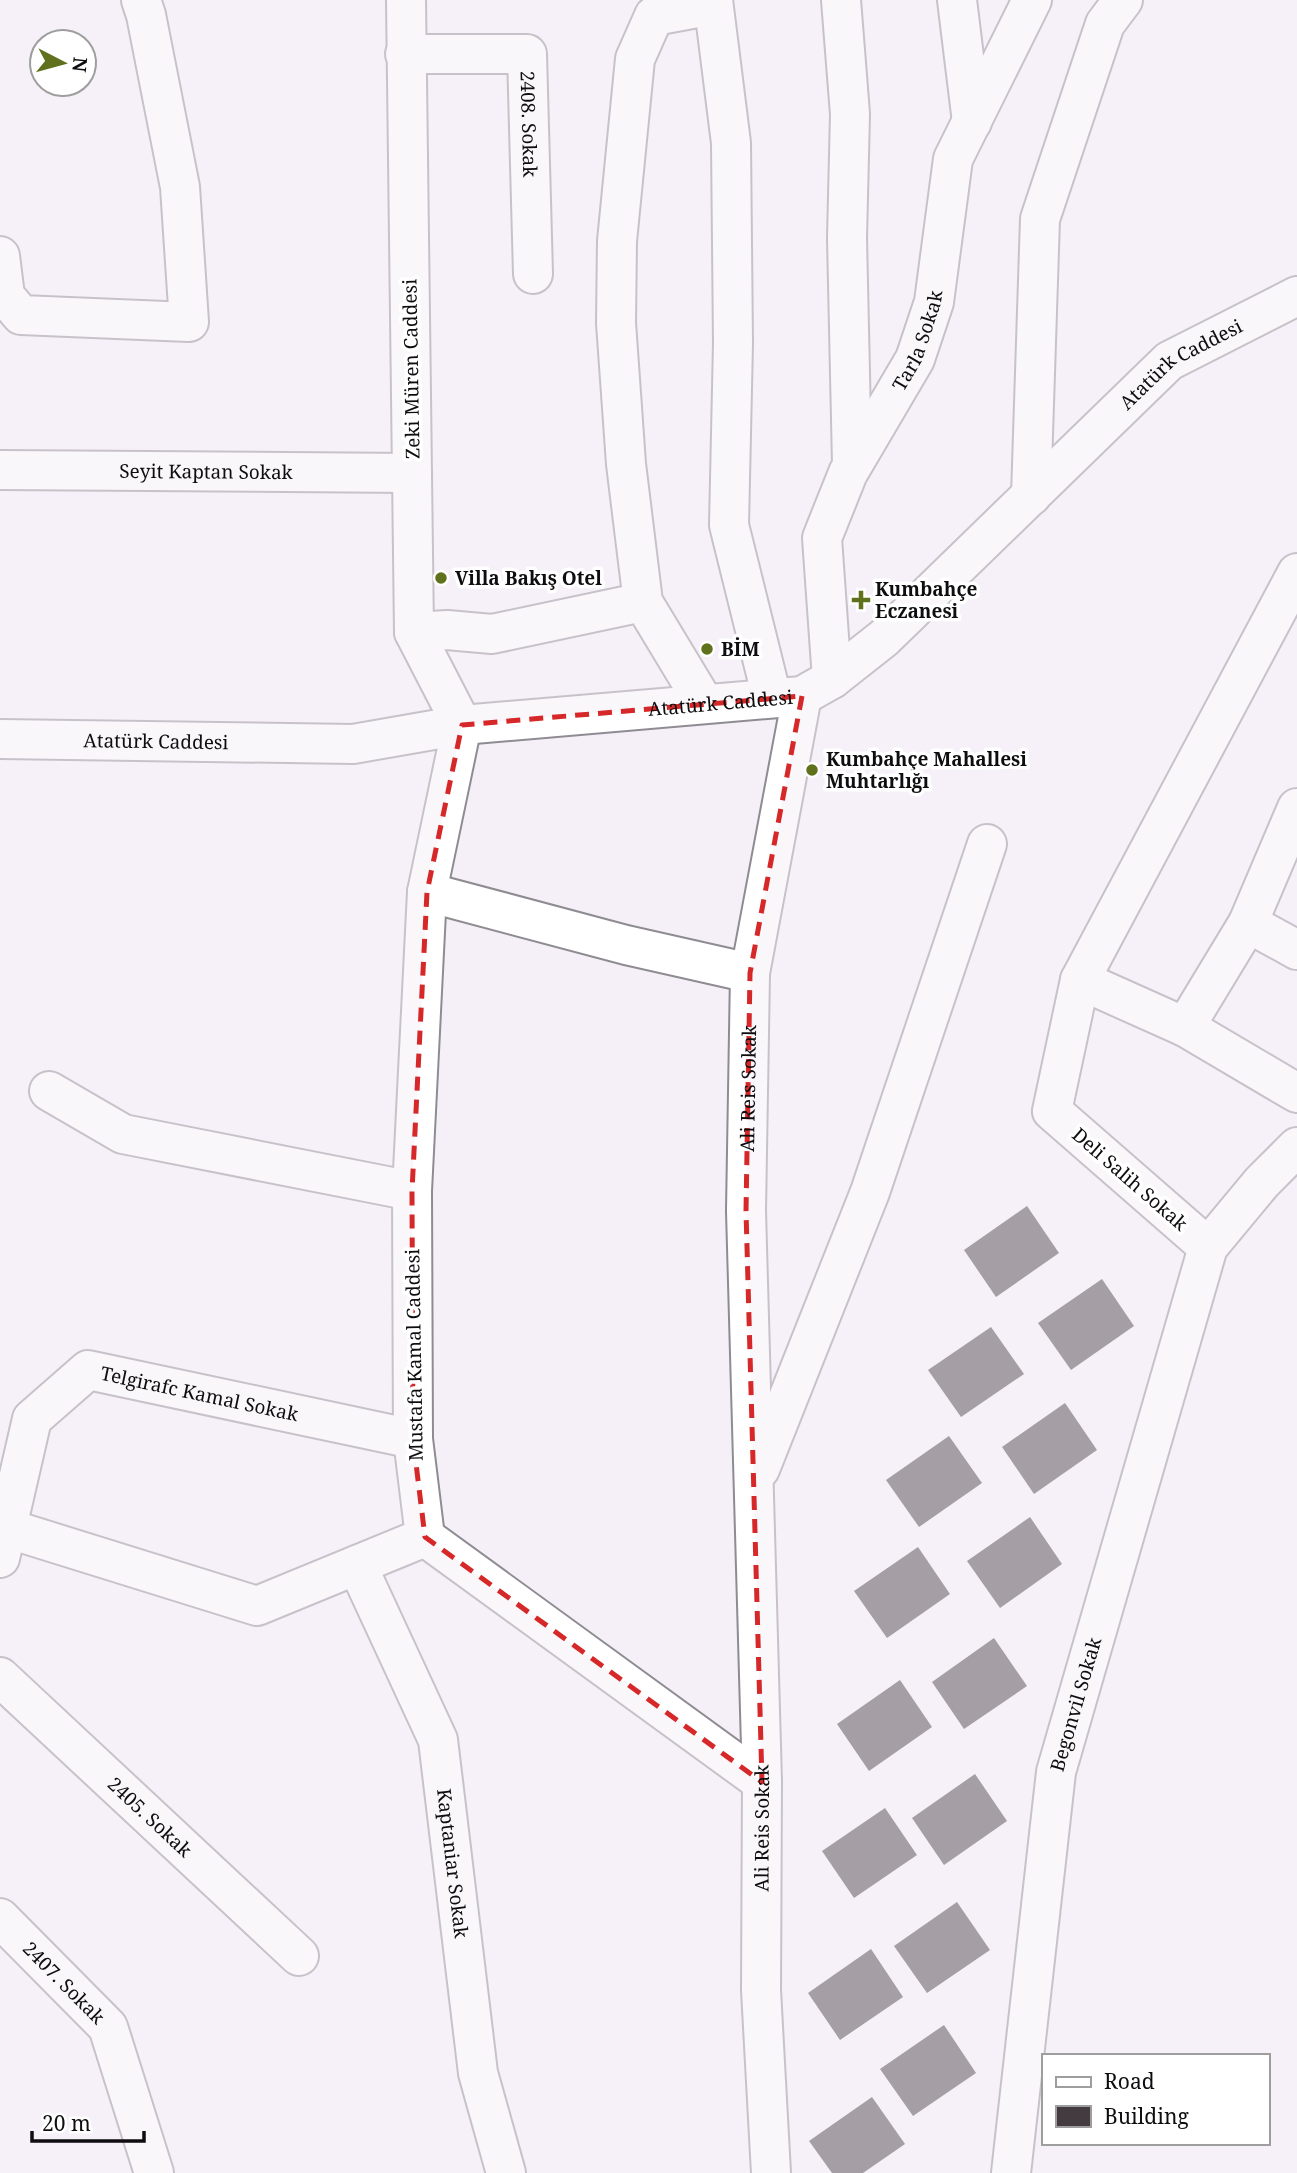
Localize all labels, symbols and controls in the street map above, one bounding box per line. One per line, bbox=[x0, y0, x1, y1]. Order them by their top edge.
north arrow bbox=[28, 28, 98, 98]
text: N bbox=[66, 56, 94, 74]
street label: 2408. Sokak bbox=[514, 70, 543, 178]
street label: Zeki Müren Caddesi bbox=[396, 279, 426, 459]
street label: Tarla Sokak bbox=[886, 288, 949, 396]
street label: Atatürk Caddesi bbox=[1114, 313, 1247, 415]
street label: Seyit Kaptan Sokak bbox=[119, 458, 294, 485]
place label: Villa Bakış Otel bbox=[455, 565, 602, 591]
marker: Villa Bakış Otel bbox=[433, 570, 449, 586]
place label: Kumbahçe Eczanesi bbox=[875, 576, 977, 624]
marker: Kumbahçe Eczanesi bbox=[853, 592, 869, 608]
place label: BİM bbox=[721, 636, 759, 662]
marker: BİM bbox=[699, 641, 715, 657]
street label: Atatürk Caddesi bbox=[647, 684, 794, 722]
street label: Atatürk Caddesi bbox=[83, 727, 229, 755]
place label: Kumbahçe Mahallesi Muhtarlığı bbox=[826, 746, 1027, 794]
marker: Kumbahçe Mahallesi Muhtarlığı bbox=[804, 762, 820, 778]
street label: Ali Reis Sokak bbox=[734, 1024, 762, 1152]
street label: Deli Salih Sokak bbox=[1067, 1122, 1194, 1237]
street label: Mustafa Kamal Caddesi bbox=[399, 1249, 429, 1461]
street label: Telgirafc Kamal Sokak bbox=[98, 1360, 302, 1427]
street label: Begonvil Sokak bbox=[1044, 1633, 1108, 1774]
street label: Ali Reis Sokak bbox=[748, 1764, 775, 1892]
street label: 2405. Sokak bbox=[102, 1771, 198, 1863]
street label: Kaptaniar Sokak bbox=[431, 1787, 475, 1940]
street label: 2407. Sokak bbox=[17, 1936, 111, 2030]
legend bbox=[1042, 2054, 1269, 2145]
text: Road bbox=[1104, 2067, 1155, 2095]
scale bar bbox=[32, 2100, 144, 2144]
text: Building bbox=[1104, 2102, 1189, 2130]
text: 20 m bbox=[42, 2109, 91, 2137]

